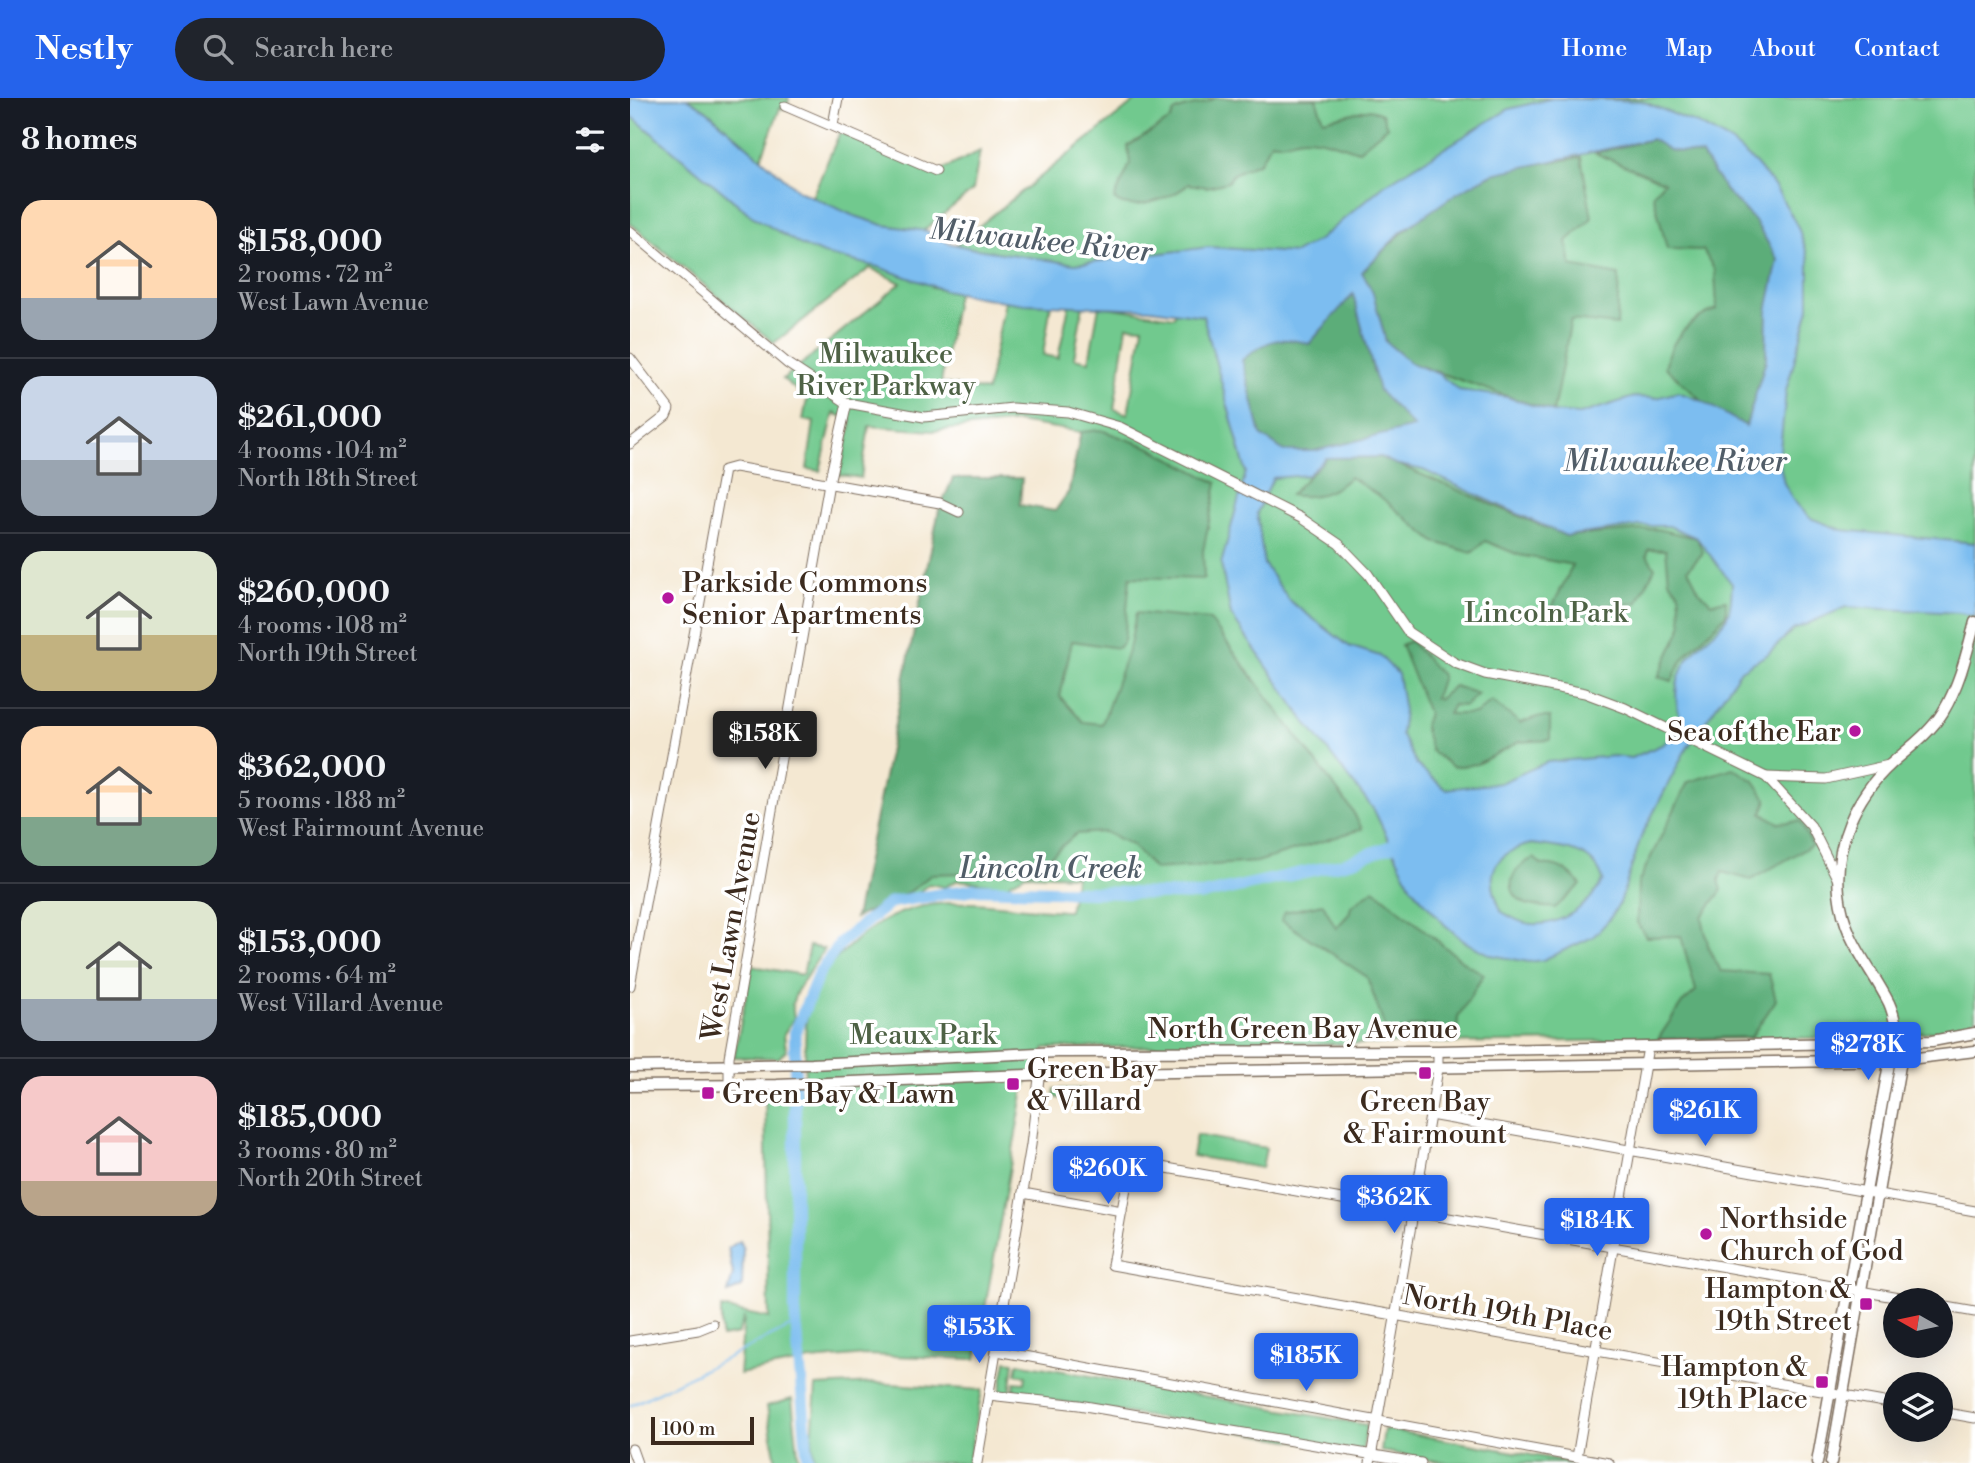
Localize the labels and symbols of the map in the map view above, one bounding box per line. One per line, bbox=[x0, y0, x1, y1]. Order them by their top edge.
water label: Milwaukee River bbox=[927, 210, 1156, 272]
park label: Milwaukee River Parkway bbox=[796, 337, 976, 404]
water label: Milwaukee River bbox=[1563, 443, 1788, 481]
place label: Parkside Commons Senior Apartments bbox=[682, 566, 927, 633]
marker: Parkside Commons Senior Apartments bbox=[660, 590, 676, 606]
park label: Lincoln Park bbox=[1464, 596, 1629, 631]
pin: $158K bbox=[716, 712, 814, 771]
place label: Sea of the Ear bbox=[1667, 715, 1841, 750]
marker: Sea of the Ear bbox=[1847, 723, 1863, 739]
street label: West Lawn Avenue bbox=[694, 809, 769, 1045]
water label: Lincoln Creek bbox=[958, 850, 1143, 888]
street label: North Green Bay Avenue bbox=[1148, 1012, 1458, 1047]
park label: Meaux Park bbox=[849, 1018, 998, 1053]
pin: $278K bbox=[1819, 1023, 1917, 1082]
place label: Green Bay & Villard bbox=[1027, 1052, 1158, 1119]
marker: Green Bay & Fairmount bbox=[1417, 1065, 1433, 1081]
marker: Green Bay & Villard bbox=[1005, 1076, 1021, 1092]
place label: Green Bay & Lawn bbox=[722, 1077, 955, 1112]
marker: Green Bay & Lawn bbox=[700, 1085, 716, 1101]
place label: Green Bay & Fairmount bbox=[1343, 1085, 1507, 1152]
pin: $261K bbox=[1656, 1088, 1754, 1148]
pin: $260K bbox=[1059, 1146, 1157, 1206]
pin: $362K bbox=[1345, 1176, 1443, 1235]
pin: $184K bbox=[1548, 1198, 1646, 1258]
place label: Northside Church of God bbox=[1720, 1202, 1904, 1269]
marker: Northside Church of God bbox=[1698, 1226, 1714, 1242]
place label: Hampton & 19th Street bbox=[1705, 1272, 1853, 1339]
street label: North 19th Place bbox=[1400, 1278, 1615, 1349]
north arrow bbox=[1883, 1288, 1953, 1358]
marker: Hampton & 19th Street bbox=[1858, 1296, 1874, 1312]
pin: $153K bbox=[930, 1306, 1028, 1365]
pin: $185K bbox=[1257, 1334, 1355, 1393]
place label: Hampton & 19th Place bbox=[1661, 1350, 1809, 1417]
marker: Hampton & 19th Place bbox=[1814, 1374, 1830, 1390]
scale bar bbox=[651, 1414, 754, 1446]

